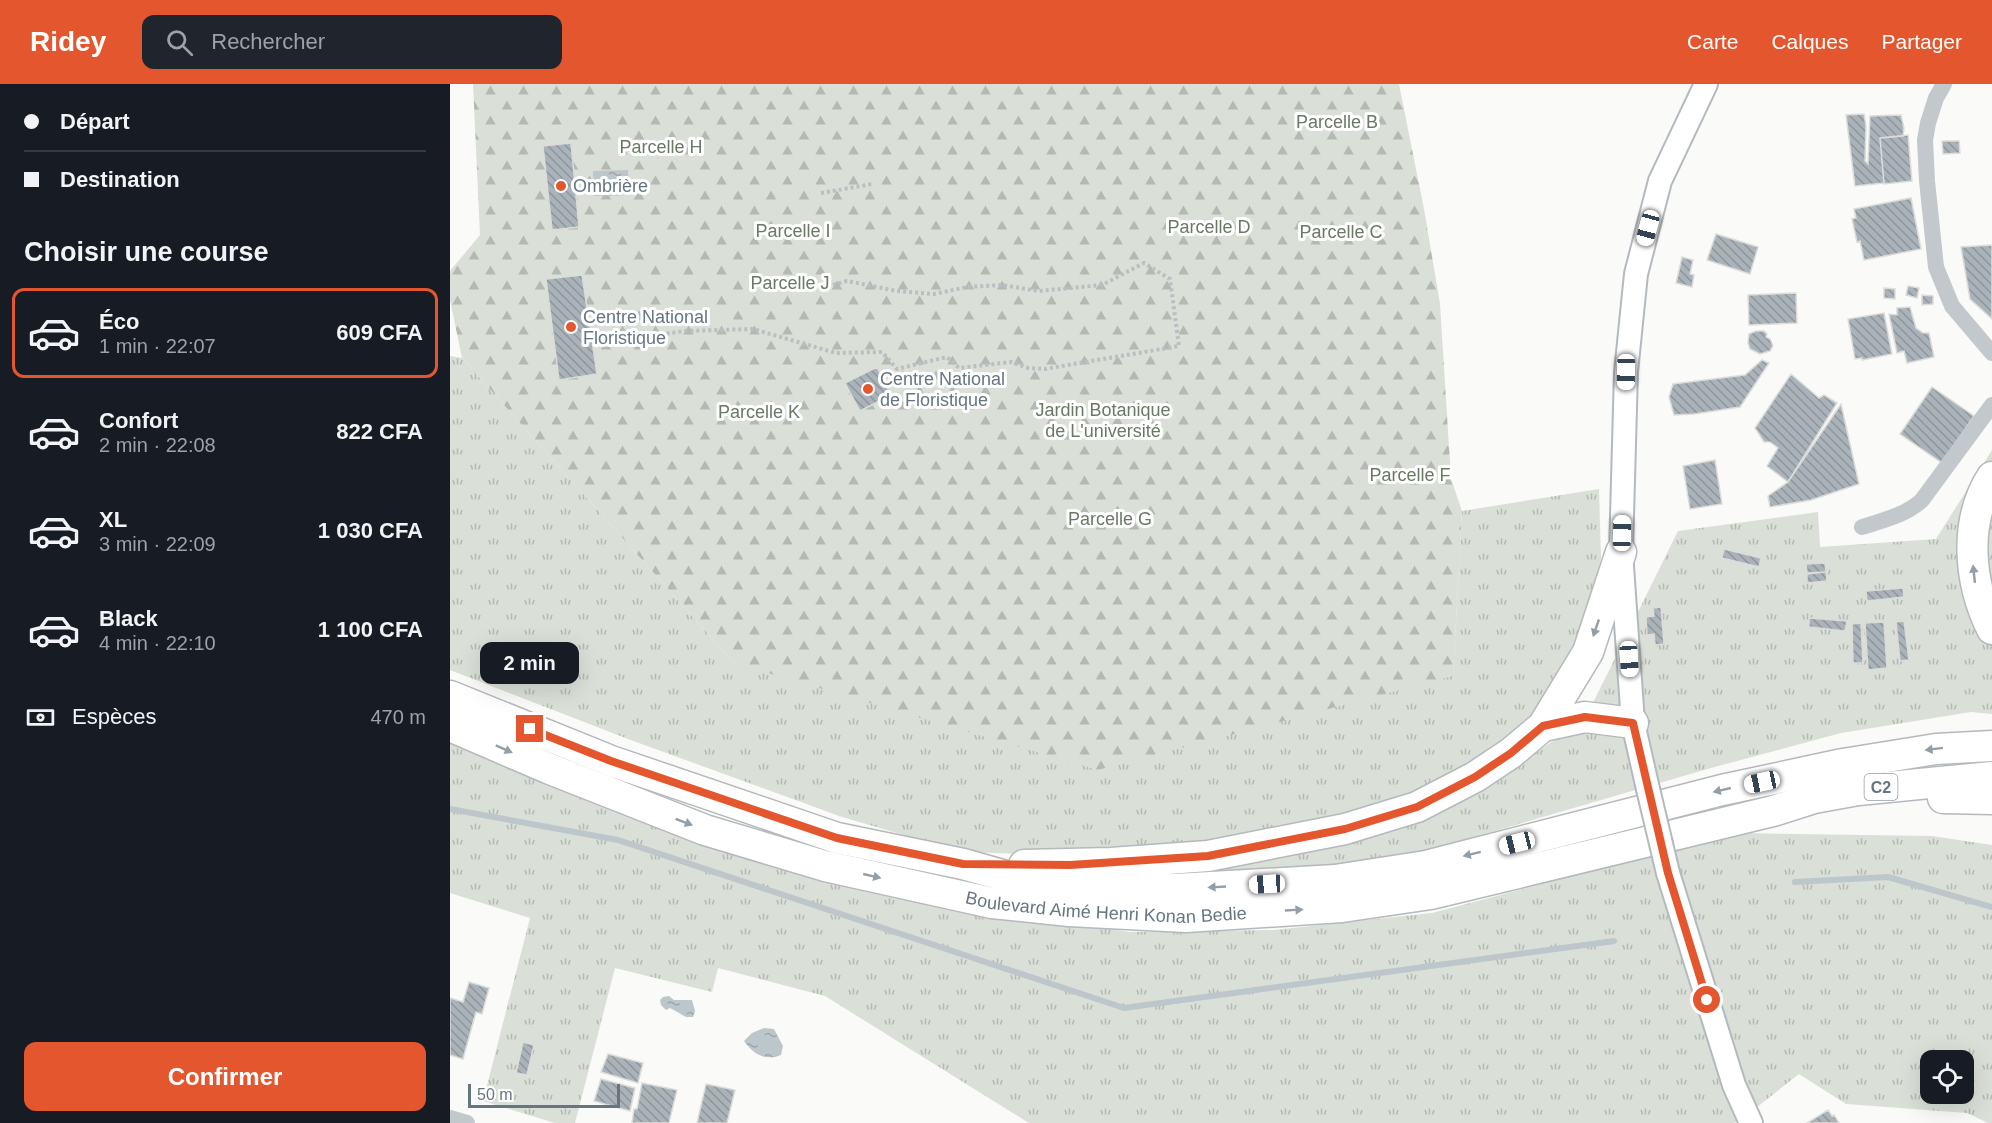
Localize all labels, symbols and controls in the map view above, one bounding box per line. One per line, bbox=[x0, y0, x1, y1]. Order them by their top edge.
search box bbox=[142, 15, 562, 69]
text: Ridey bbox=[30, 26, 106, 57]
icon: search bbox=[163, 26, 196, 59]
text: Rechercher bbox=[211, 29, 325, 54]
text: Carte bbox=[1687, 30, 1738, 53]
text: Calques bbox=[1771, 30, 1848, 53]
text: Partager bbox=[1881, 30, 1962, 53]
text: Départ bbox=[60, 109, 130, 134]
park label: Parcelle B bbox=[1296, 112, 1378, 132]
park label: Parcelle H bbox=[619, 137, 703, 157]
text: Destination bbox=[60, 167, 180, 192]
place label: Ombrière bbox=[573, 176, 648, 196]
marker: Ombrière bbox=[554, 179, 568, 193]
car bbox=[1635, 208, 1661, 248]
park label: Parcelle D bbox=[1167, 217, 1251, 237]
park label: Parcelle I bbox=[755, 221, 831, 241]
park label: Parcelle C bbox=[1299, 222, 1383, 242]
text: Choisir une course bbox=[24, 237, 269, 267]
park label: Parcelle J bbox=[750, 273, 830, 293]
icon: car bbox=[27, 306, 81, 360]
place label: Centre National Floristique bbox=[583, 307, 708, 348]
text: Éco bbox=[99, 309, 139, 334]
text: 609 CFA bbox=[336, 320, 423, 345]
marker: Centre National Floristique bbox=[564, 320, 578, 334]
text: 1 min · 22:07 bbox=[99, 335, 216, 357]
car bbox=[1617, 354, 1635, 390]
place label: Centre National de Floristique bbox=[880, 369, 1005, 410]
marker: Centre National de Floristique bbox=[861, 382, 875, 396]
park label: Jardin Botanique de L'université bbox=[1035, 400, 1171, 441]
park label: Parcelle K bbox=[718, 402, 800, 422]
icon: car bbox=[27, 405, 81, 459]
text: Confort bbox=[99, 408, 178, 433]
text: 822 CFA bbox=[336, 419, 423, 444]
text: 2 min · 22:08 bbox=[99, 434, 216, 456]
park label: Parcelle F bbox=[1369, 465, 1451, 485]
icon: car bbox=[27, 504, 81, 558]
text: XL bbox=[99, 507, 127, 532]
park label: Parcelle G bbox=[1068, 509, 1152, 529]
car bbox=[1613, 515, 1631, 551]
text: 1 030 CFA bbox=[318, 518, 423, 543]
text: 3 min · 22:09 bbox=[99, 533, 216, 555]
one-way arrow bbox=[1969, 564, 1979, 583]
icon: car bbox=[27, 603, 81, 657]
text: Black bbox=[99, 606, 158, 631]
text: 1 100 CFA bbox=[318, 617, 423, 642]
one-way arrow bbox=[1591, 619, 1601, 637]
text: 4 min · 22:10 bbox=[99, 632, 216, 654]
car bbox=[1619, 640, 1639, 678]
callout: 2 min bbox=[481, 642, 580, 684]
text: 2 min bbox=[503, 652, 556, 674]
icon: cash bbox=[24, 701, 57, 734]
text: Espèces bbox=[72, 704, 156, 729]
text: 470 m bbox=[370, 706, 426, 728]
route end bbox=[516, 715, 543, 742]
one-way arrow bbox=[495, 744, 513, 754]
one-way arrow bbox=[1924, 745, 1943, 754]
car bbox=[1743, 769, 1781, 795]
road number: C2 bbox=[1864, 774, 1898, 800]
one-way arrow bbox=[1712, 786, 1731, 796]
one-way arrow bbox=[676, 817, 694, 827]
car bbox=[1497, 830, 1537, 856]
one-way arrow bbox=[1463, 850, 1481, 860]
one-way arrow bbox=[862, 872, 881, 881]
car bbox=[1249, 874, 1285, 894]
one-way arrow bbox=[1207, 882, 1226, 891]
street label: Boulevard Aimé Henri Konan Bedie bbox=[964, 887, 1247, 927]
one-way arrow bbox=[1284, 905, 1303, 915]
route start bbox=[1693, 986, 1720, 1013]
button: Confirmer bbox=[24, 1042, 426, 1111]
map controls bbox=[1920, 1050, 1974, 1104]
button: locate bbox=[1920, 1050, 1974, 1104]
scale bar bbox=[468, 1081, 620, 1108]
text: 50 m bbox=[477, 1086, 513, 1103]

